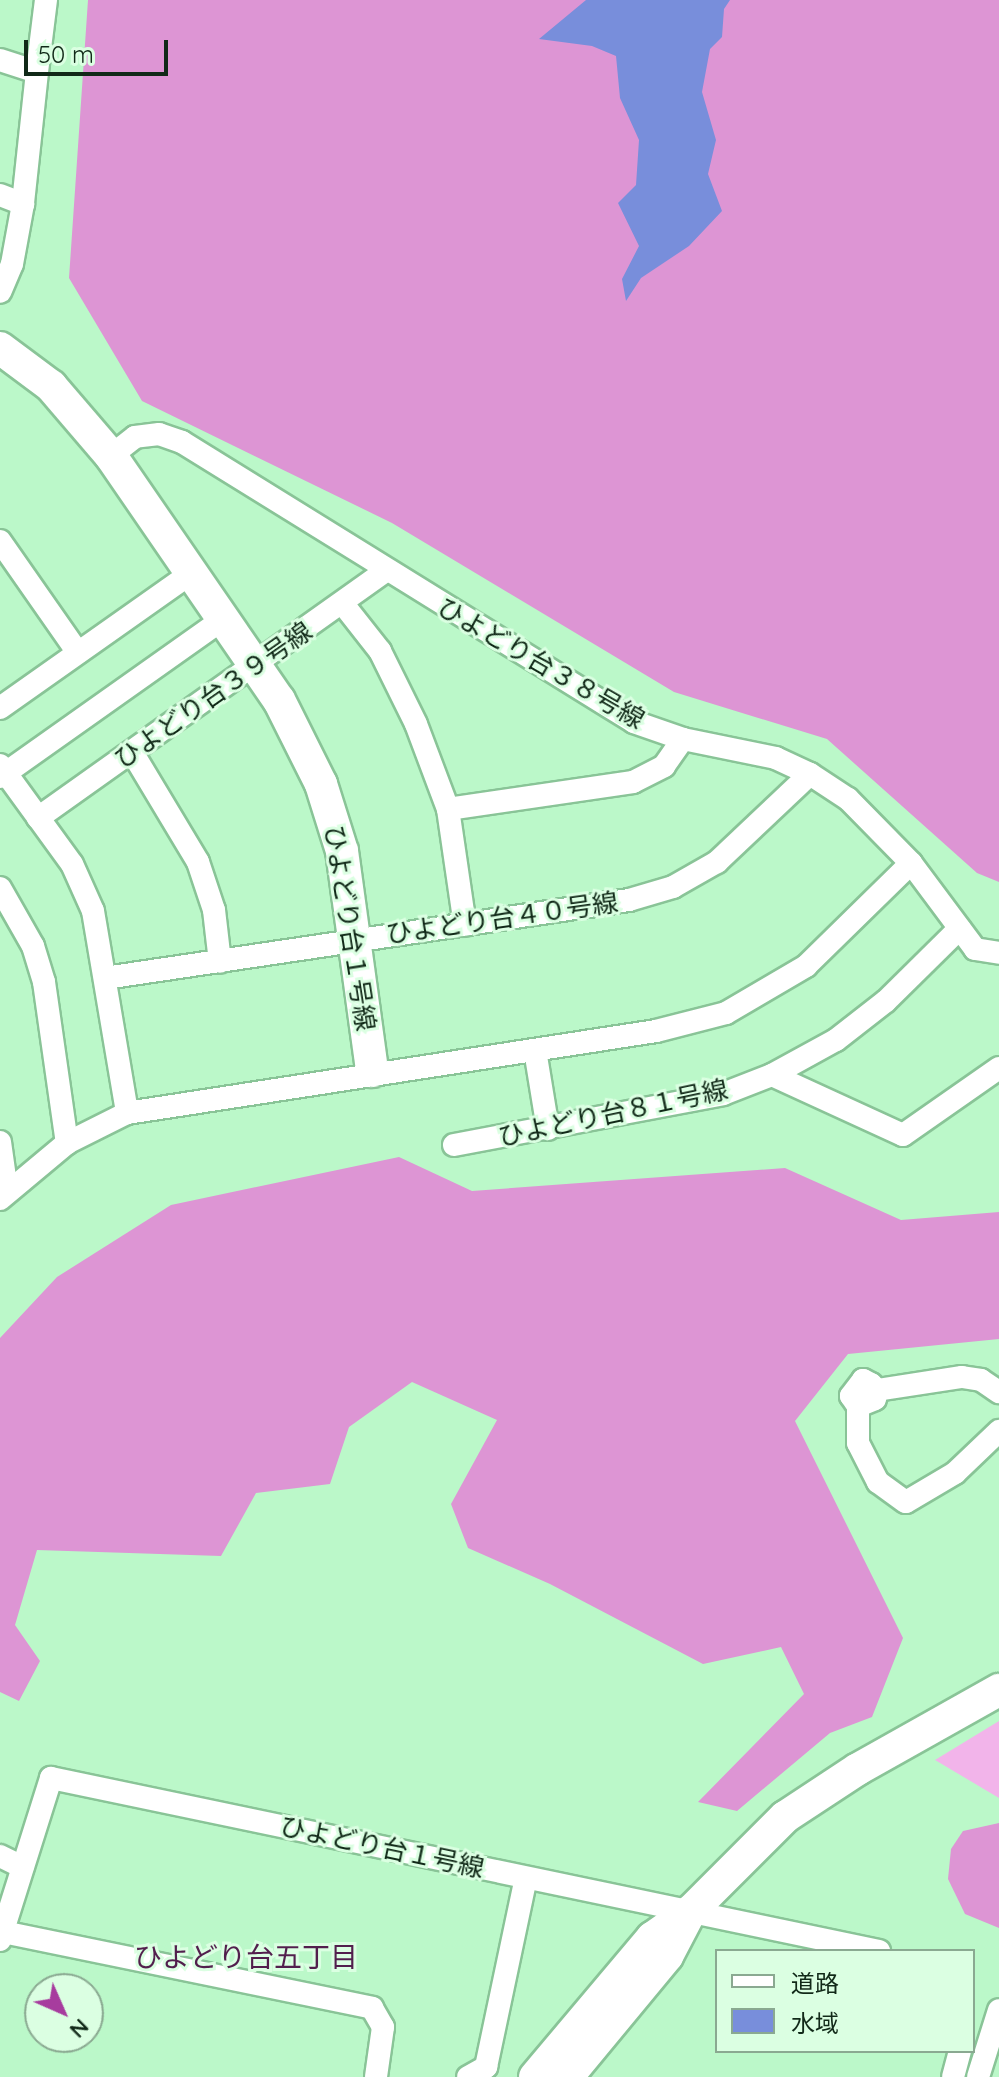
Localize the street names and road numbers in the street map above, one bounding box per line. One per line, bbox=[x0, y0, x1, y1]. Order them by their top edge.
street label: ひよどり台３８号線 bbox=[432, 591, 650, 735]
street label: ひよどり台３９号線 bbox=[108, 615, 318, 775]
street label: ひよどり台１号線 bbox=[318, 823, 382, 1033]
street label: ひよどり台４０号線 bbox=[384, 886, 620, 950]
street label: ひよどり台８１号線 bbox=[495, 1073, 731, 1153]
street label: ひよどり台１号線 bbox=[277, 1810, 487, 1884]

